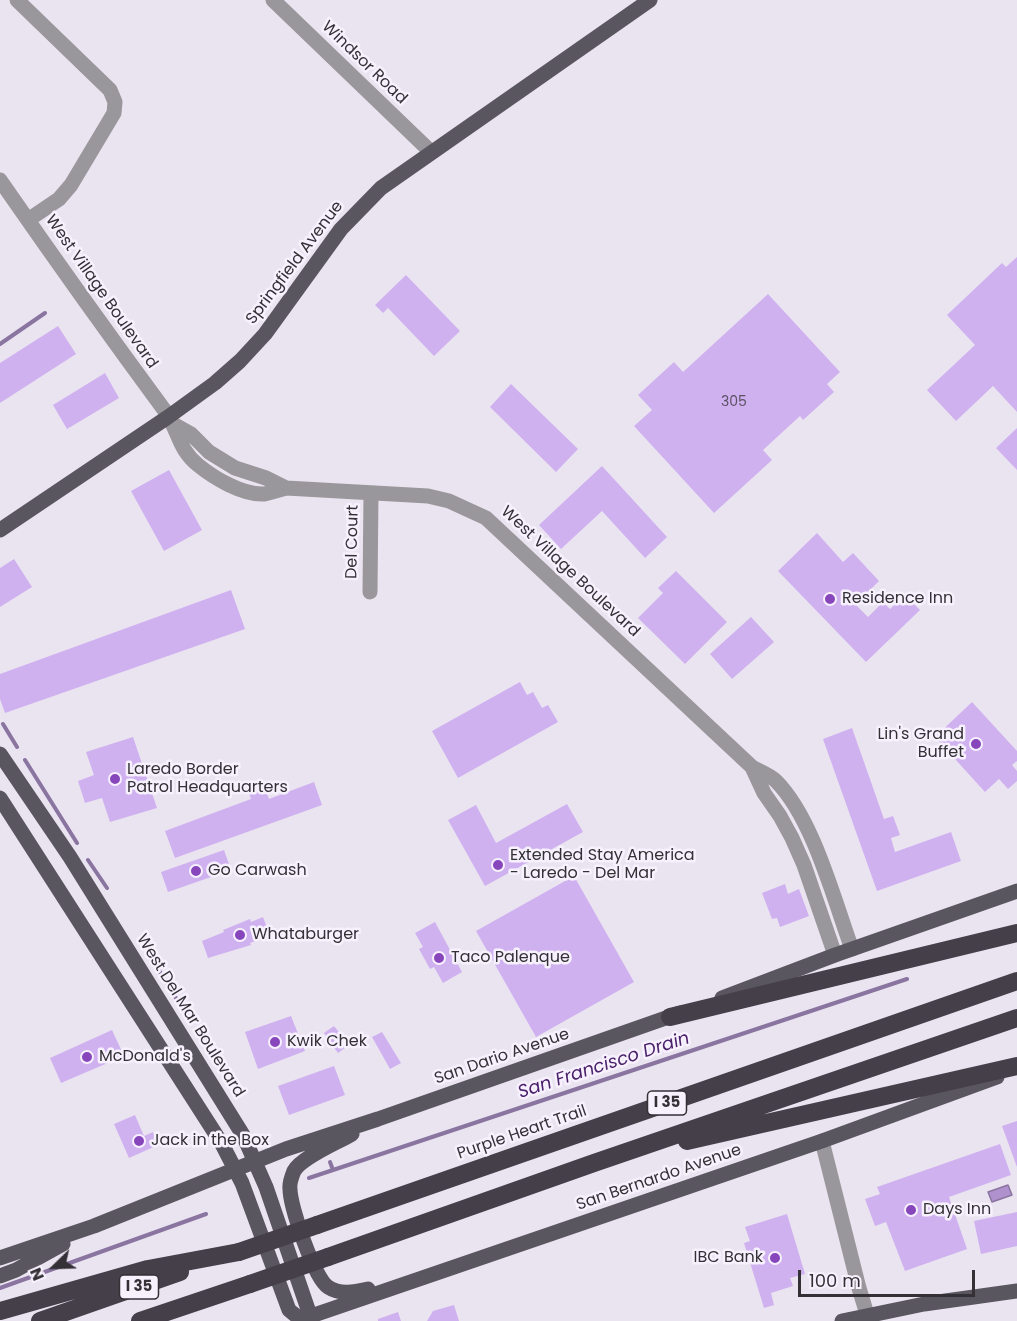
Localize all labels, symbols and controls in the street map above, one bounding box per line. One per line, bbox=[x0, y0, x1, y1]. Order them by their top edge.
street label: Windsor Road bbox=[317, 18, 411, 108]
street label: Springfield Avenue bbox=[242, 198, 348, 328]
street label: West Village Boulevard bbox=[41, 211, 161, 373]
house number: 305 bbox=[721, 394, 747, 410]
street label: West Village Boulevard bbox=[496, 503, 644, 641]
street label: Del Court bbox=[343, 505, 363, 579]
place label: Residence Inn bbox=[842, 589, 953, 609]
marker: Residence Inn bbox=[823, 592, 837, 606]
place label: Lin's Grand Buffet bbox=[877, 725, 964, 763]
marker: Lin's Grand Buffet bbox=[969, 737, 983, 751]
place label: Laredo Border Patrol Headquarters bbox=[127, 760, 288, 798]
marker: Laredo Border Patrol Headquarters bbox=[108, 772, 122, 786]
place label: Extended Stay America - Laredo - Del Mar bbox=[510, 846, 695, 884]
marker: Extended Stay America - Laredo - Del Mar bbox=[491, 858, 505, 872]
place label: Go Carwash bbox=[208, 861, 307, 881]
marker: Go Carwash bbox=[189, 864, 203, 878]
place label: Whataburger bbox=[252, 925, 359, 945]
marker: Whataburger bbox=[233, 928, 247, 942]
street label: West Del Mar Boulevard bbox=[132, 931, 248, 1101]
place label: Taco Palenque bbox=[451, 948, 570, 968]
marker: Taco Palenque bbox=[432, 951, 446, 965]
street label: San Dario Avenue bbox=[432, 1025, 572, 1089]
water label: San Francisco Drain bbox=[515, 1028, 693, 1104]
place label: Kwik Chek bbox=[287, 1032, 367, 1052]
marker: Kwik Chek bbox=[268, 1035, 282, 1049]
place label: McDonald's bbox=[99, 1047, 191, 1067]
marker: McDonald's bbox=[80, 1050, 94, 1064]
road number: I 35 bbox=[648, 1091, 686, 1115]
street label: Purple Heart Trail bbox=[455, 1102, 589, 1164]
place label: Jack in the Box bbox=[151, 1131, 269, 1151]
marker: Jack in the Box bbox=[132, 1134, 146, 1148]
street label: San Bernardo Avenue bbox=[574, 1141, 744, 1215]
place label: Days Inn bbox=[923, 1200, 991, 1220]
marker: Days Inn bbox=[904, 1203, 918, 1217]
north arrow bbox=[24, 1237, 84, 1297]
place label: IBC Bank bbox=[694, 1248, 763, 1268]
marker: IBC Bank bbox=[768, 1251, 782, 1265]
scale bar bbox=[801, 1258, 978, 1296]
text: N bbox=[24, 1264, 50, 1284]
text: 100 m bbox=[809, 1268, 861, 1293]
road number: I 35 bbox=[120, 1275, 158, 1299]

